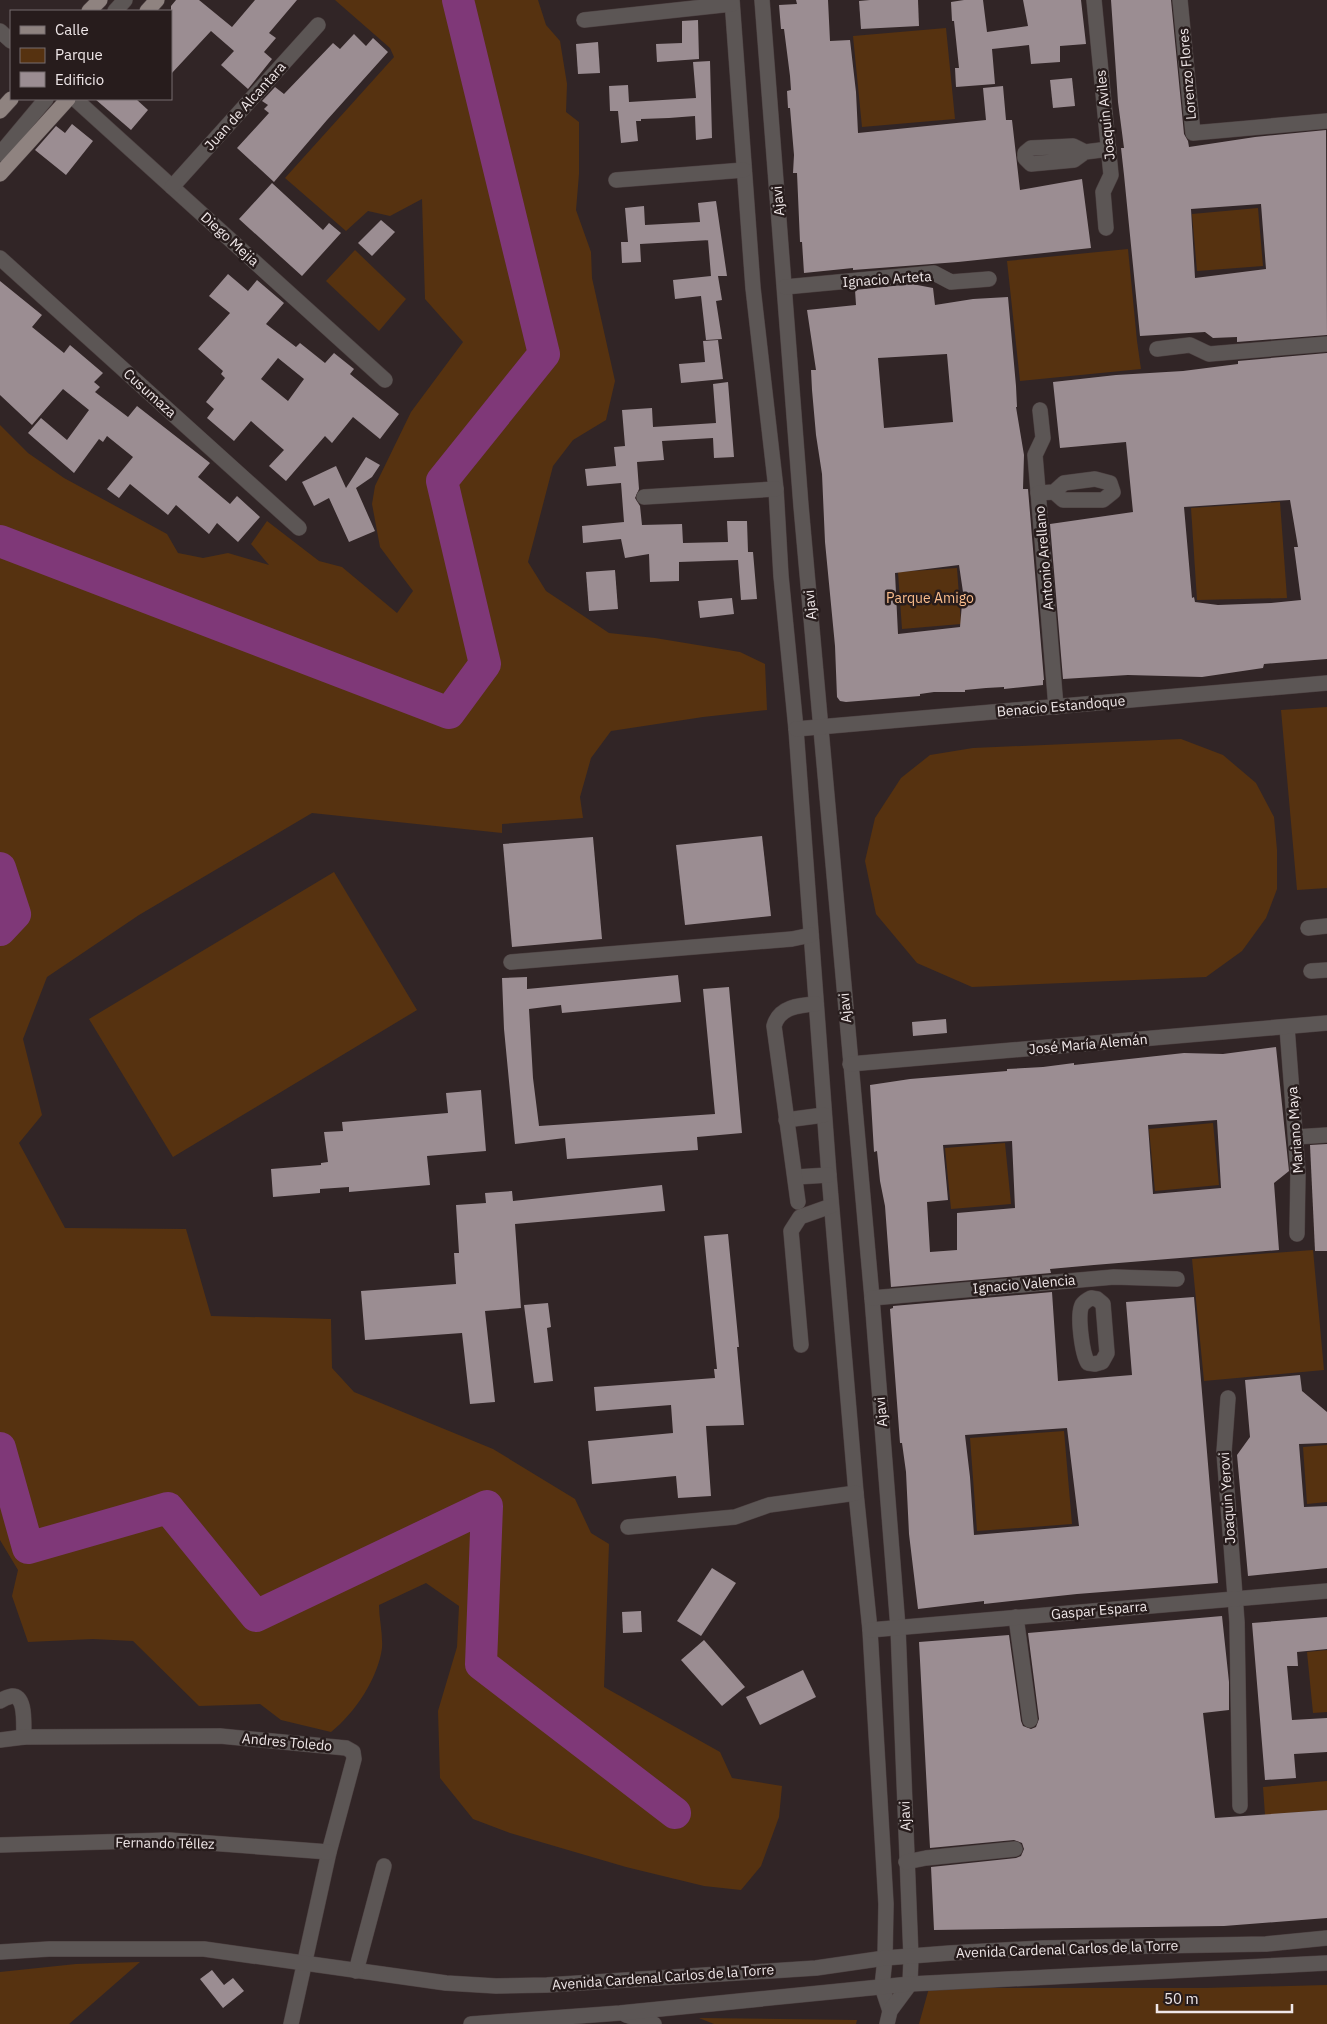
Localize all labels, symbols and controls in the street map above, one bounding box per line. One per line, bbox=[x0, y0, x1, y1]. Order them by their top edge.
legend bbox=[10, 10, 172, 100]
text: Calle bbox=[55, 20, 89, 39]
street label: Lorenzo Flores bbox=[1174, 27, 1200, 121]
text: Parque bbox=[55, 45, 103, 64]
street label: Juan de Alcantara bbox=[200, 58, 290, 154]
street label: Joaquin Aviles bbox=[1091, 69, 1119, 161]
text: Edificio bbox=[55, 70, 104, 89]
street label: Ajavi bbox=[768, 185, 788, 217]
street label: Diego Mejia bbox=[197, 208, 263, 270]
street label: Ignacio Arteta bbox=[842, 267, 933, 291]
street label: Cusumaza bbox=[120, 365, 181, 422]
street label: Antonio Arellano bbox=[1030, 505, 1058, 611]
street label: Ajavi bbox=[800, 589, 820, 621]
park label: Parque Amigo bbox=[886, 589, 974, 607]
street label: Benacio Estandoque bbox=[996, 691, 1126, 721]
street label: Ajavi bbox=[835, 992, 855, 1024]
street label: José María Alemán bbox=[1028, 1030, 1148, 1058]
street label: Mariano Maya bbox=[1283, 1085, 1307, 1174]
street label: Ignacio Valencia bbox=[972, 1270, 1077, 1297]
street label: Ajavi bbox=[871, 1396, 891, 1428]
street label: Joaquin Yerovi bbox=[1215, 1452, 1239, 1544]
street label: Gaspar Esparra bbox=[1050, 1597, 1148, 1623]
street label: Andres Toledo bbox=[241, 1729, 333, 1755]
street label: Ajavi bbox=[895, 1801, 915, 1831]
street label: Fernando Téllez bbox=[115, 1833, 215, 1853]
street label: Avenida Cardenal Carlos de la Torre bbox=[955, 1936, 1179, 1962]
street label: Avenida Cardenal Carlos de la Torre bbox=[551, 1960, 775, 1994]
scale bar bbox=[1157, 1982, 1292, 2014]
text: 50 m bbox=[1164, 1989, 1199, 2008]

